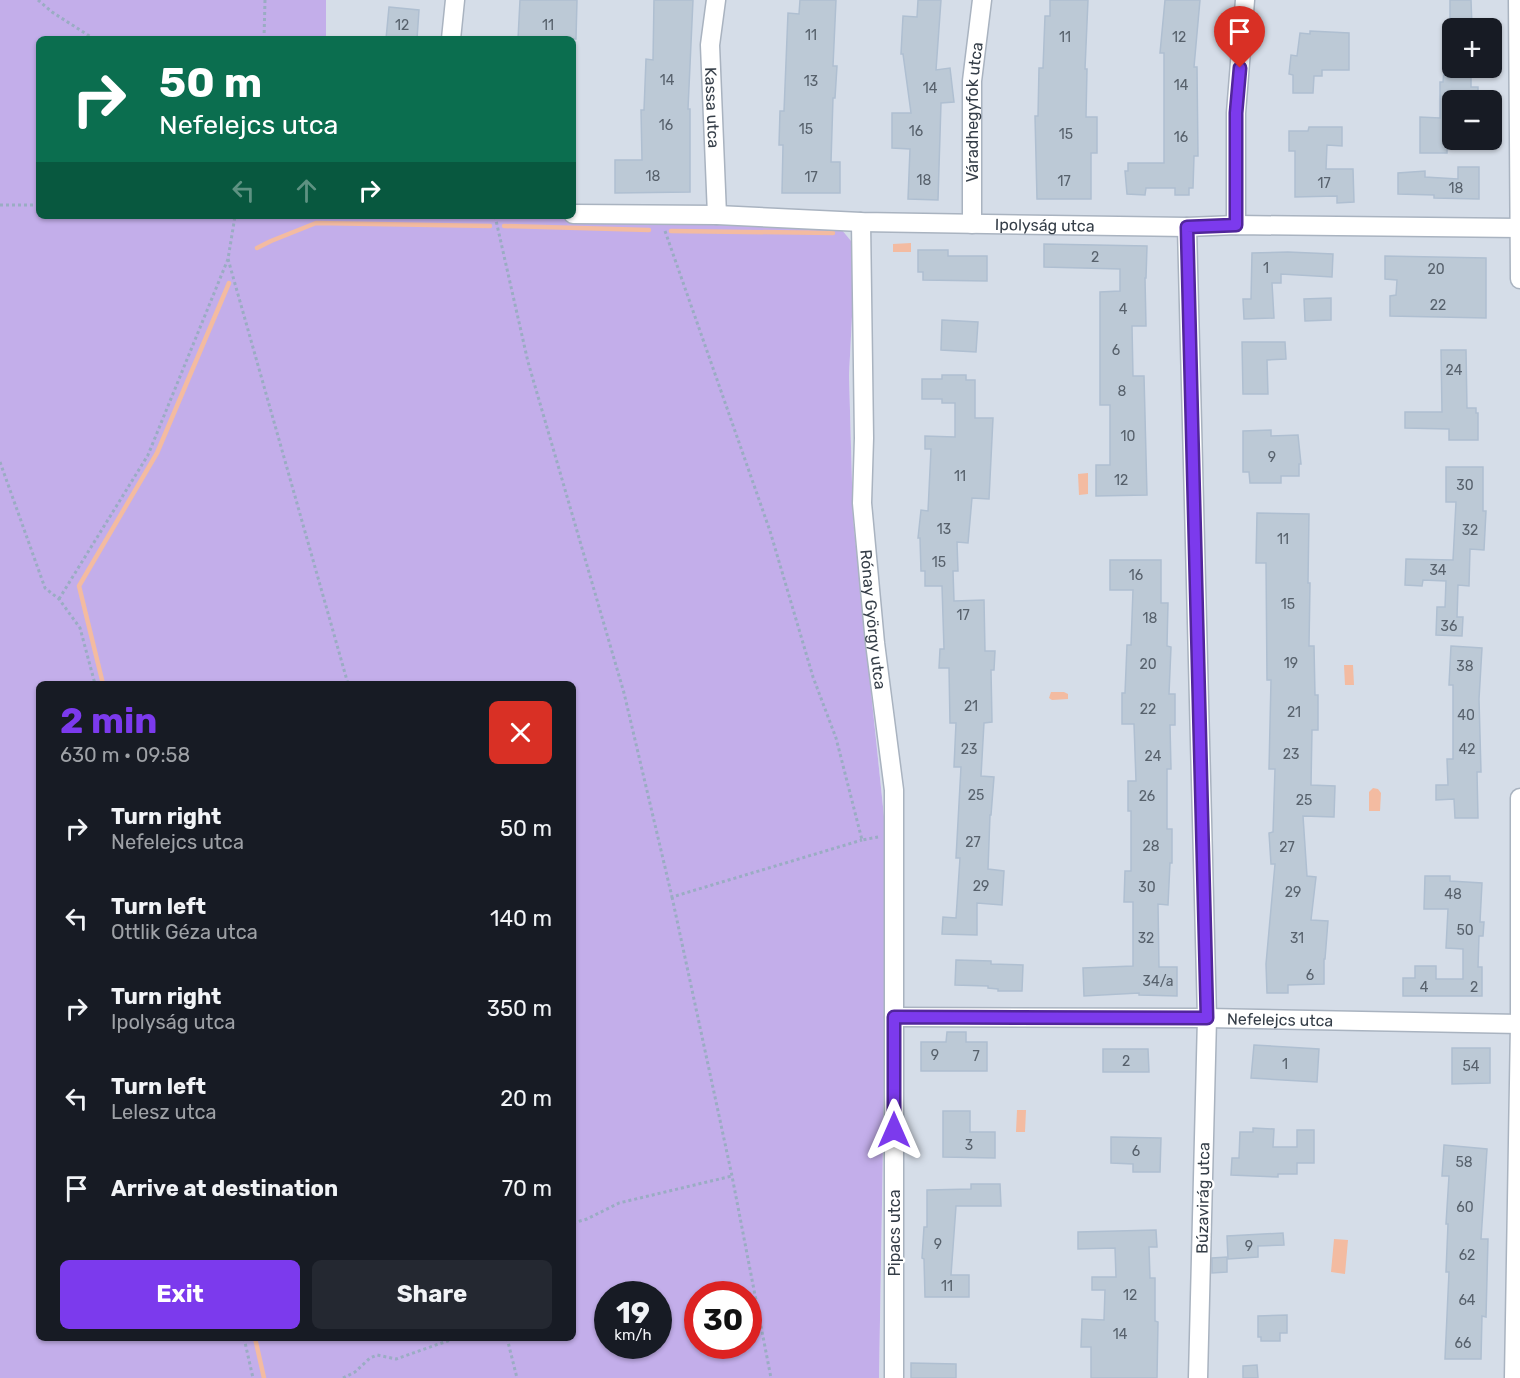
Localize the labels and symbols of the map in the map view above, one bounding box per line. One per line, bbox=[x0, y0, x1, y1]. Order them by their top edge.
pin bbox=[1214, 6, 1265, 68]
house number: 12 bbox=[395, 17, 409, 34]
house number: 11 bbox=[542, 17, 554, 34]
house number: 11 bbox=[805, 27, 817, 44]
house number: 11 bbox=[1059, 29, 1071, 46]
house number: 12 bbox=[1172, 29, 1186, 46]
street label: Váradhegyfok utca bbox=[963, 41, 986, 182]
street label: Kassa utca bbox=[701, 67, 724, 148]
house number: 14 bbox=[660, 72, 675, 89]
house number: 13 bbox=[804, 73, 818, 90]
house number: 14 bbox=[1174, 77, 1189, 94]
house number: 14 bbox=[923, 80, 938, 97]
house number: 16 bbox=[659, 117, 673, 134]
house number: 15 bbox=[799, 121, 813, 138]
house number: 16 bbox=[909, 123, 923, 140]
house number: 15 bbox=[1059, 126, 1073, 143]
house number: 16 bbox=[1174, 129, 1188, 146]
house number: 18 bbox=[646, 168, 661, 185]
house number: 17 bbox=[804, 169, 818, 186]
house number: 18 bbox=[917, 172, 932, 189]
house number: 17 bbox=[1057, 173, 1071, 190]
house number: 17 bbox=[1317, 175, 1331, 192]
house number: 18 bbox=[1449, 180, 1464, 197]
street label: Ipolyság utca bbox=[995, 215, 1095, 235]
house number: 2 bbox=[1091, 249, 1099, 266]
house number: 1 bbox=[1263, 260, 1269, 277]
house number: 20 bbox=[1427, 261, 1445, 278]
house number: 22 bbox=[1430, 297, 1446, 314]
house number: 4 bbox=[1119, 301, 1128, 318]
house number: 6 bbox=[1112, 342, 1120, 359]
house number: 24 bbox=[1446, 362, 1463, 379]
house number: 8 bbox=[1118, 383, 1127, 400]
house number: 10 bbox=[1121, 428, 1136, 445]
house number: 9 bbox=[1268, 449, 1276, 466]
house number: 11 bbox=[954, 468, 966, 485]
house number: 12 bbox=[1114, 472, 1128, 489]
house number: 30 bbox=[1456, 477, 1474, 494]
house number: 13 bbox=[937, 521, 951, 538]
house number: 32 bbox=[1462, 522, 1478, 539]
house number: 11 bbox=[1277, 531, 1289, 548]
street label: Rónay György utca bbox=[857, 549, 890, 690]
house number: 15 bbox=[932, 554, 946, 571]
house number: 34 bbox=[1429, 562, 1447, 579]
house number: 16 bbox=[1129, 567, 1143, 584]
house number: 15 bbox=[1281, 596, 1295, 613]
house number: 17 bbox=[956, 607, 970, 624]
house number: 18 bbox=[1143, 610, 1158, 627]
house number: 36 bbox=[1441, 618, 1457, 635]
house number: 19 bbox=[1284, 655, 1298, 672]
house number: 20 bbox=[1139, 656, 1157, 673]
house number: 38 bbox=[1456, 658, 1474, 675]
house number: 21 bbox=[964, 698, 978, 715]
house number: 22 bbox=[1140, 701, 1156, 718]
house number: 21 bbox=[1287, 704, 1301, 721]
house number: 40 bbox=[1457, 707, 1475, 724]
house number: 23 bbox=[961, 741, 977, 758]
house number: 42 bbox=[1459, 741, 1475, 758]
house number: 23 bbox=[1283, 746, 1299, 763]
house number: 24 bbox=[1145, 748, 1162, 765]
house number: 25 bbox=[968, 787, 984, 804]
house number: 26 bbox=[1139, 788, 1155, 805]
house number: 25 bbox=[1296, 792, 1312, 809]
house number: 27 bbox=[965, 834, 981, 851]
house number: 28 bbox=[1142, 838, 1160, 855]
house number: 27 bbox=[1279, 839, 1295, 856]
house number: 29 bbox=[973, 878, 989, 895]
house number: 30 bbox=[1138, 879, 1156, 896]
house number: 29 bbox=[1285, 884, 1301, 901]
house number: 48 bbox=[1444, 886, 1462, 903]
house number: 50 bbox=[1456, 922, 1474, 939]
house number: 32 bbox=[1138, 930, 1154, 947]
house number: 31 bbox=[1290, 930, 1304, 947]
house number: 6 bbox=[1306, 967, 1314, 984]
house number: 34/a bbox=[1143, 973, 1173, 990]
house number: 4 bbox=[1420, 979, 1429, 996]
house number: 2 bbox=[1470, 979, 1478, 996]
street label: Nefelejcs utca bbox=[1227, 1009, 1333, 1030]
house number: 9 bbox=[931, 1047, 939, 1064]
house number: 7 bbox=[972, 1048, 980, 1065]
house number: 2 bbox=[1122, 1053, 1130, 1070]
house number: 1 bbox=[1282, 1056, 1288, 1073]
house number: 54 bbox=[1462, 1058, 1480, 1075]
position arrow bbox=[862, 1098, 926, 1162]
house number: 3 bbox=[965, 1137, 973, 1154]
street label: Búzavirág utca bbox=[1193, 1142, 1213, 1254]
house number: 6 bbox=[1132, 1143, 1140, 1160]
house number: 58 bbox=[1455, 1154, 1473, 1171]
street label: Pipacs utca bbox=[885, 1190, 904, 1276]
house number: 60 bbox=[1456, 1199, 1474, 1216]
house number: 9 bbox=[934, 1236, 942, 1253]
house number: 9 bbox=[1245, 1238, 1253, 1255]
house number: 62 bbox=[1459, 1247, 1475, 1264]
house number: 11 bbox=[941, 1278, 953, 1295]
speed limit sign: 30 bbox=[684, 1281, 762, 1359]
house number: 12 bbox=[1123, 1287, 1137, 1304]
house number: 64 bbox=[1458, 1292, 1476, 1309]
house number: 14 bbox=[1113, 1326, 1128, 1343]
house number: 66 bbox=[1455, 1335, 1471, 1352]

